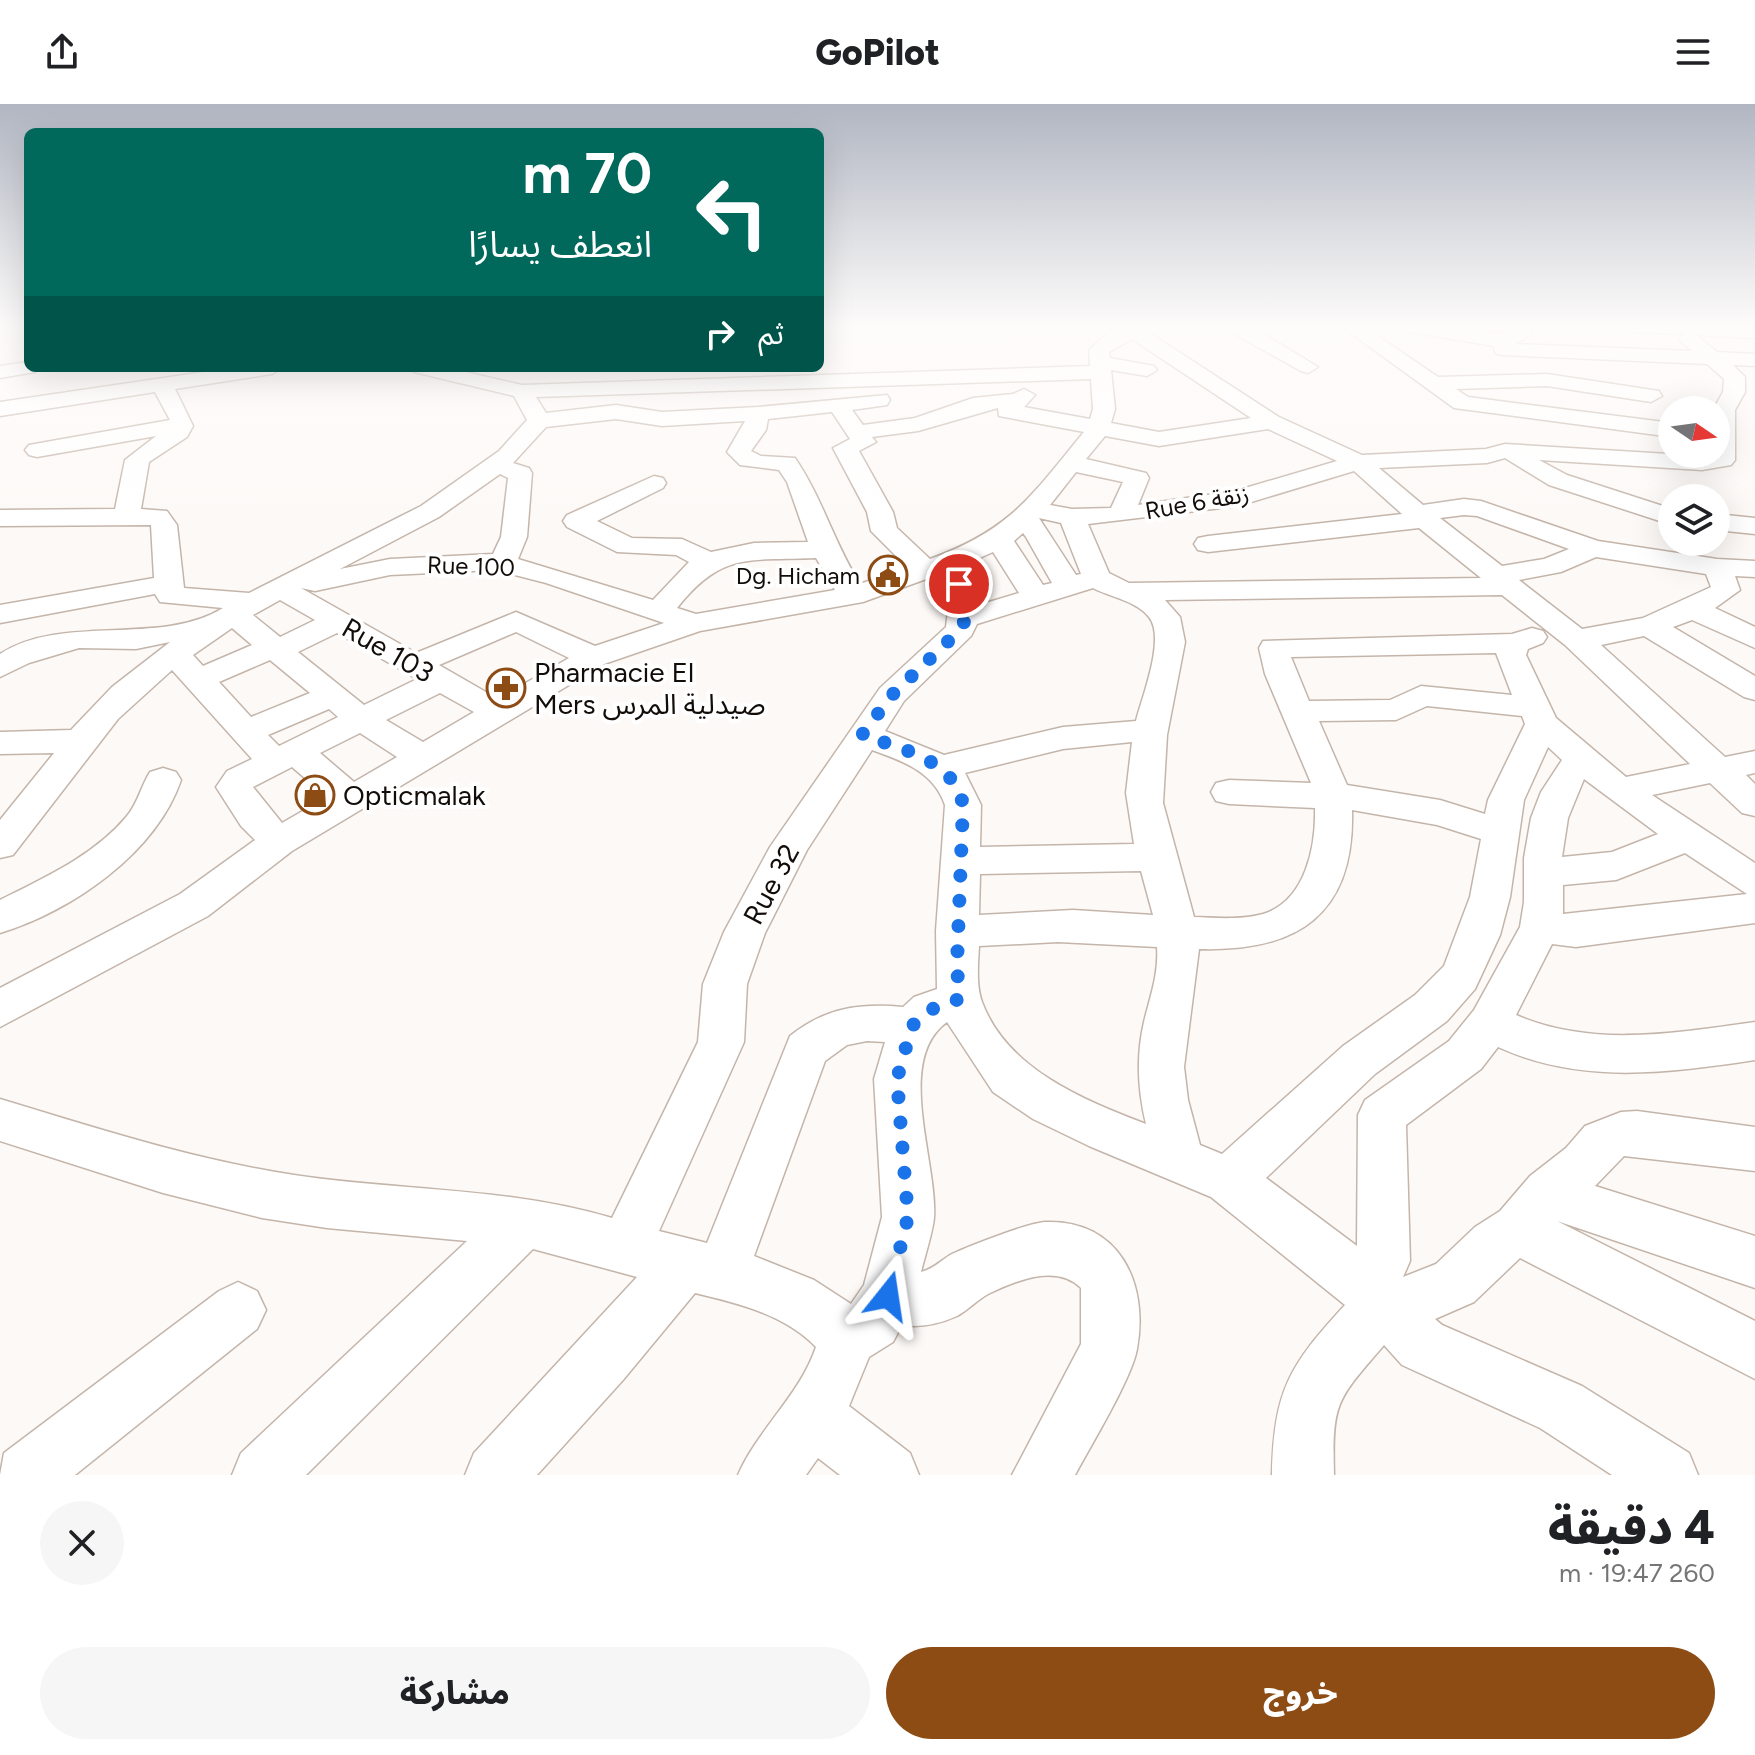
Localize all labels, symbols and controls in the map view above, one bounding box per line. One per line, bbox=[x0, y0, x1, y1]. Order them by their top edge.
icon: share bbox=[40, 30, 84, 74]
icon: menu bbox=[1671, 30, 1715, 74]
text: GoPilot bbox=[815, 31, 940, 74]
text: 70 m bbox=[522, 140, 652, 207]
icon: left bbox=[680, 160, 784, 264]
text: انعطف يسارًا bbox=[468, 223, 652, 266]
icon: right bbox=[698, 312, 742, 356]
text: ثم bbox=[758, 315, 784, 352]
north arrow bbox=[1658, 396, 1730, 468]
map controls bbox=[1658, 396, 1730, 556]
street label: Rue 6 زنقة bbox=[1143, 479, 1251, 525]
button: layers bbox=[1658, 484, 1730, 556]
street label: Rue 100 bbox=[426, 550, 516, 582]
pin bbox=[925, 550, 993, 618]
public building icon: Dg. Hicham bbox=[867, 554, 909, 596]
place label: Dg. Hicham bbox=[736, 561, 860, 590]
icon: arrive bbox=[937, 562, 981, 606]
street label: Rue 103 bbox=[336, 610, 440, 690]
place label: Pharmacie El Mers صيدلية المرس bbox=[534, 655, 766, 721]
pharmacy icon: Pharmacie El Mers صيدلية المرس bbox=[485, 667, 527, 709]
shop icon: Opticmalak bbox=[294, 774, 336, 816]
place label: Opticmalak bbox=[343, 778, 486, 812]
street label: Rue 32 bbox=[736, 838, 806, 930]
position arrow bbox=[846, 1254, 930, 1338]
text: 4 دقيقة bbox=[1548, 1498, 1715, 1556]
button: close bbox=[40, 1501, 124, 1585]
text: 260 m · 19:47 bbox=[1559, 1557, 1715, 1589]
button: مشاركة bbox=[40, 1647, 870, 1739]
button: خروج bbox=[886, 1647, 1715, 1739]

